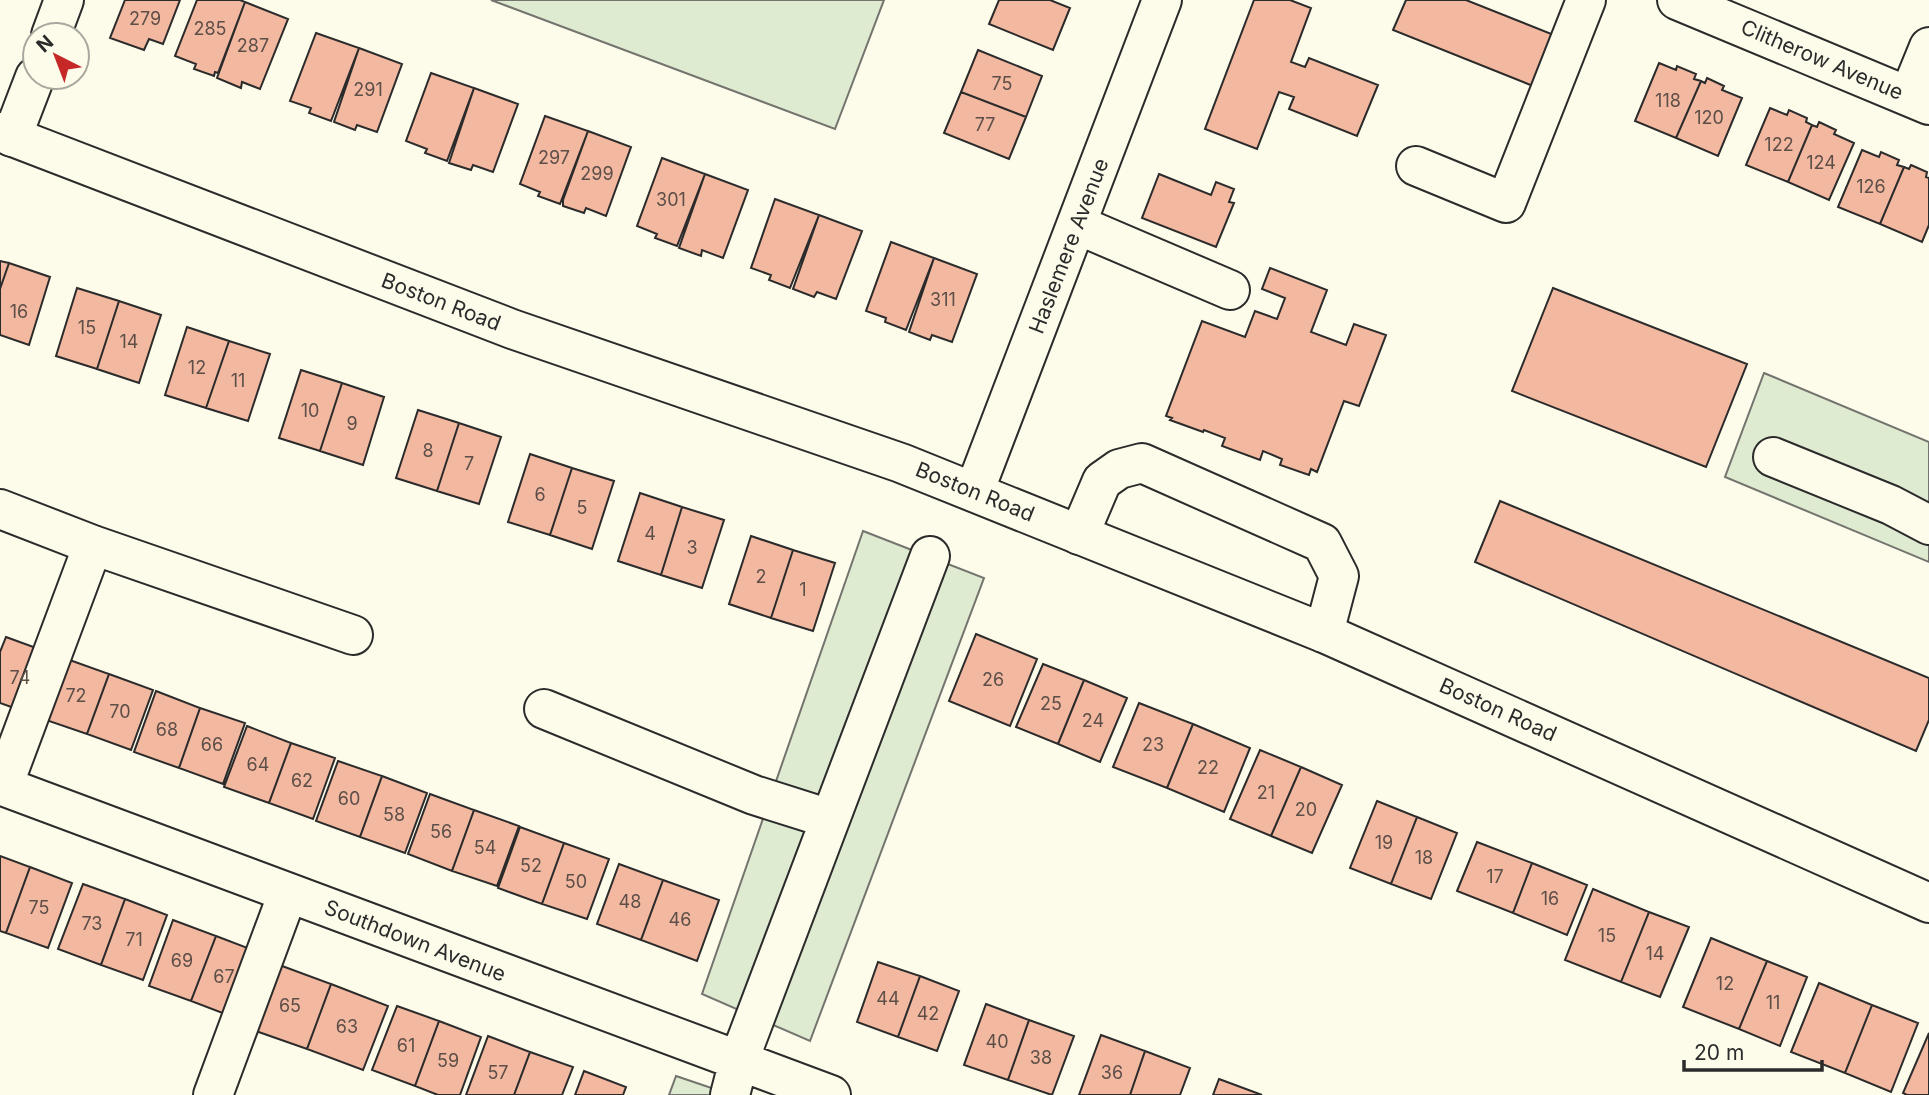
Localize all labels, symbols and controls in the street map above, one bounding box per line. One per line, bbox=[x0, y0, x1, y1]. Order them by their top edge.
house number: 279 bbox=[129, 8, 161, 29]
street label: Clitherow Avenue bbox=[1737, 14, 1907, 105]
house number: 285 bbox=[193, 18, 227, 39]
north arrow bbox=[21, 21, 91, 91]
text: N bbox=[32, 30, 58, 57]
house number: 287 bbox=[237, 35, 269, 56]
house number: 75 bbox=[992, 73, 1012, 94]
house number: 291 bbox=[353, 79, 383, 100]
house number: 118 bbox=[1655, 90, 1681, 111]
house number: 120 bbox=[1694, 107, 1724, 128]
house number: 77 bbox=[975, 114, 995, 135]
house number: 122 bbox=[1764, 134, 1794, 155]
house number: 297 bbox=[538, 147, 570, 168]
house number: 124 bbox=[1806, 152, 1836, 173]
street label: Haslemere Avenue bbox=[1024, 155, 1114, 337]
house number: 299 bbox=[580, 163, 614, 184]
house number: 126 bbox=[1856, 176, 1886, 197]
house number: 301 bbox=[656, 189, 686, 210]
street label: Boston Road bbox=[378, 267, 504, 336]
house number: 311 bbox=[930, 289, 956, 310]
house number: 16 bbox=[10, 301, 28, 322]
house number: 15 bbox=[78, 317, 96, 338]
house number: 14 bbox=[120, 331, 138, 352]
house number: 12 bbox=[188, 357, 206, 378]
house number: 11 bbox=[231, 370, 245, 391]
house number: 10 bbox=[301, 400, 319, 421]
house number: 9 bbox=[346, 413, 358, 434]
house number: 8 bbox=[422, 440, 434, 461]
house number: 7 bbox=[464, 453, 474, 474]
street label: Boston Road bbox=[912, 456, 1038, 527]
house number: 6 bbox=[534, 484, 546, 505]
house number: 5 bbox=[577, 497, 587, 518]
house number: 4 bbox=[644, 523, 656, 544]
house number: 3 bbox=[686, 537, 698, 558]
house number: 2 bbox=[756, 566, 766, 587]
house number: 1 bbox=[799, 579, 807, 600]
house number: 74 bbox=[10, 667, 30, 688]
house number: 26 bbox=[982, 669, 1004, 690]
street label: Boston Road bbox=[1436, 673, 1561, 747]
house number: 72 bbox=[65, 685, 87, 706]
house number: 25 bbox=[1040, 693, 1062, 714]
house number: 70 bbox=[109, 701, 131, 722]
house number: 24 bbox=[1082, 710, 1104, 731]
house number: 68 bbox=[156, 719, 178, 740]
house number: 66 bbox=[201, 734, 223, 755]
house number: 23 bbox=[1142, 734, 1164, 755]
house number: 64 bbox=[247, 754, 269, 775]
house number: 22 bbox=[1197, 757, 1219, 778]
house number: 62 bbox=[291, 770, 313, 791]
house number: 21 bbox=[1257, 782, 1275, 803]
house number: 60 bbox=[338, 788, 360, 809]
house number: 20 bbox=[1295, 799, 1317, 820]
house number: 58 bbox=[383, 804, 405, 825]
house number: 56 bbox=[430, 821, 452, 842]
house number: 19 bbox=[1375, 832, 1393, 853]
house number: 54 bbox=[474, 837, 496, 858]
house number: 18 bbox=[1415, 847, 1433, 868]
house number: 52 bbox=[520, 855, 542, 876]
house number: 17 bbox=[1486, 866, 1504, 887]
house number: 50 bbox=[565, 871, 587, 892]
house number: 16 bbox=[1541, 888, 1559, 909]
house number: 48 bbox=[619, 891, 641, 912]
street label: Southdown Avenue bbox=[321, 894, 509, 987]
house number: 75 bbox=[29, 897, 49, 918]
house number: 46 bbox=[669, 909, 691, 930]
house number: 73 bbox=[81, 913, 103, 934]
house number: 15 bbox=[1598, 925, 1616, 946]
house number: 71 bbox=[125, 929, 143, 950]
house number: 14 bbox=[1646, 943, 1664, 964]
house number: 69 bbox=[171, 950, 193, 971]
house number: 67 bbox=[213, 966, 235, 987]
house number: 12 bbox=[1716, 973, 1734, 994]
house number: 44 bbox=[876, 988, 900, 1009]
house number: 11 bbox=[1766, 992, 1780, 1013]
house number: 65 bbox=[279, 995, 301, 1016]
house number: 42 bbox=[917, 1003, 939, 1024]
house number: 63 bbox=[336, 1016, 358, 1037]
scale bar bbox=[1684, 1028, 1822, 1072]
house number: 40 bbox=[986, 1031, 1008, 1052]
house number: 61 bbox=[397, 1035, 415, 1056]
text: 20 m bbox=[1694, 1040, 1744, 1065]
house number: 38 bbox=[1030, 1047, 1052, 1068]
house number: 59 bbox=[437, 1050, 459, 1071]
house number: 57 bbox=[487, 1062, 509, 1083]
house number: 36 bbox=[1101, 1062, 1123, 1083]

